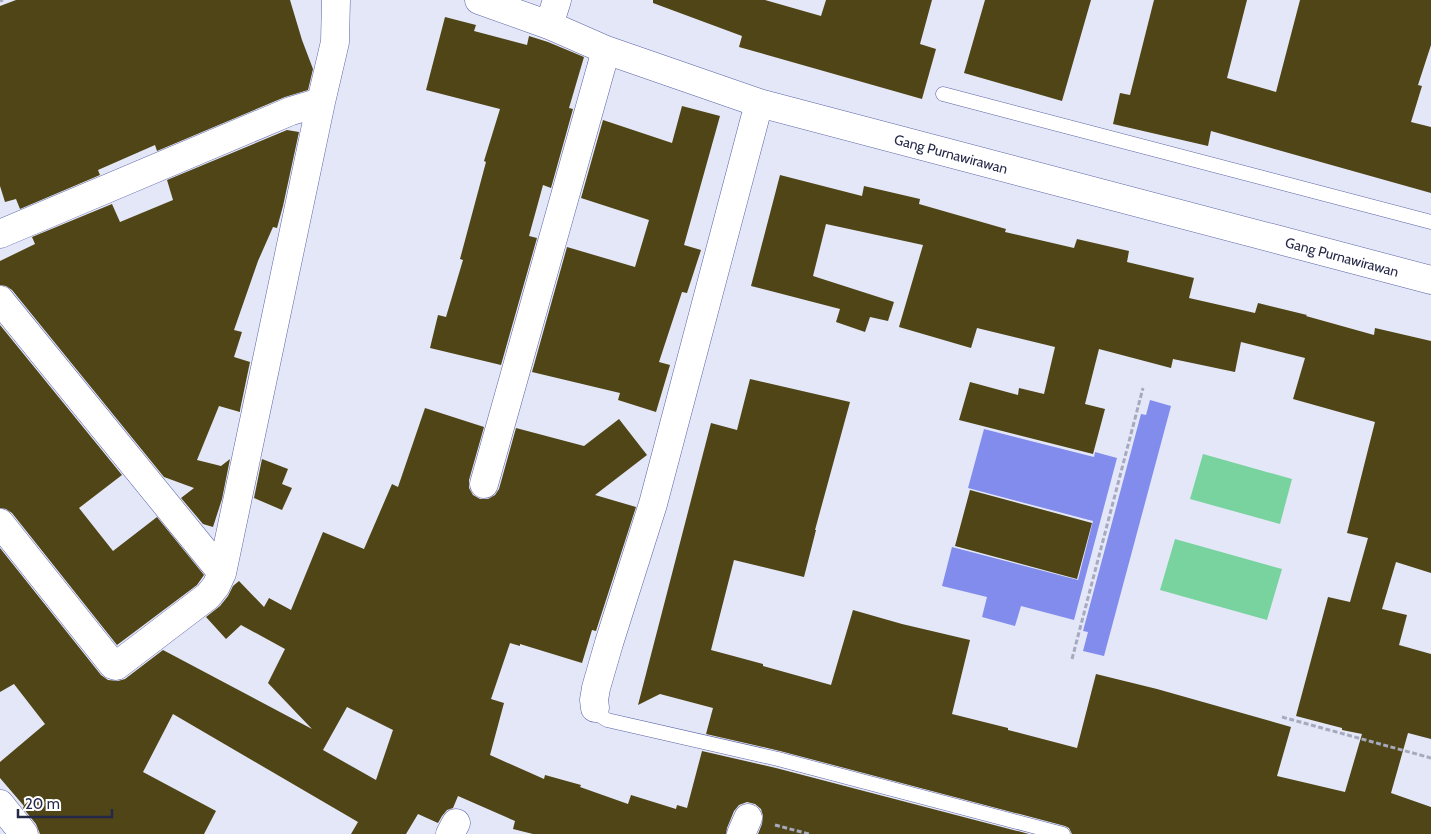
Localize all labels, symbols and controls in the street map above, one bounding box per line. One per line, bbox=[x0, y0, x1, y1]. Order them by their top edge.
street label: Gang Purnawirawan bbox=[892, 130, 1010, 178]
street label: Gang Purnawirawan bbox=[1283, 233, 1401, 281]
scale bar bbox=[18, 786, 111, 818]
text: 20 m bbox=[25, 795, 60, 813]

